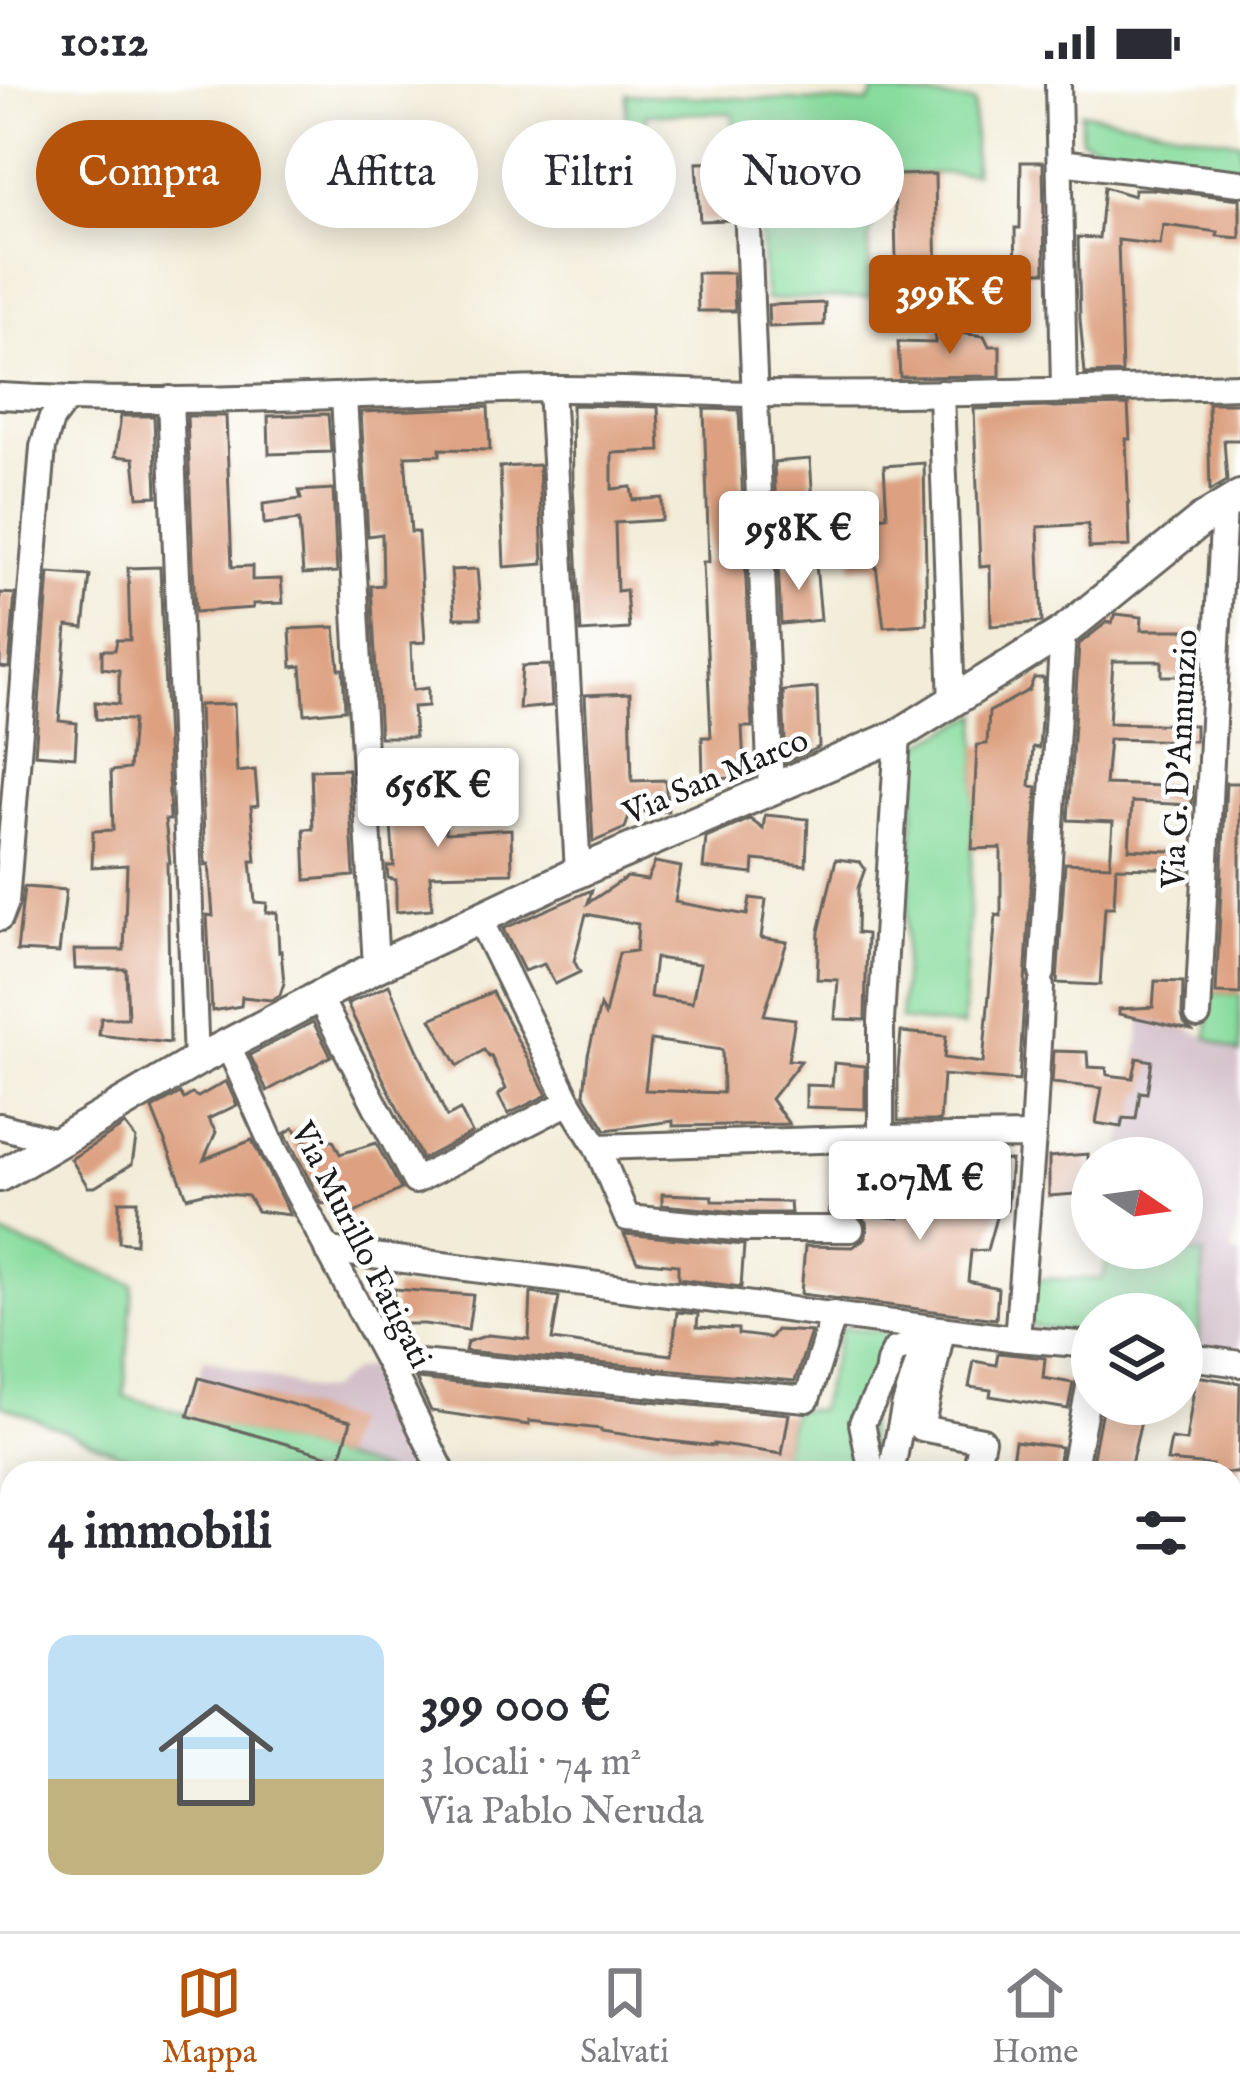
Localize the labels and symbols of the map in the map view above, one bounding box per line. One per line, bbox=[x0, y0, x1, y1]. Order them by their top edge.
pin: 399K € bbox=[852, 255, 1048, 357]
pin: 958K € bbox=[701, 491, 897, 593]
street label: Via G. D'Annunzio bbox=[1153, 628, 1209, 891]
street label: Via San Marco bbox=[616, 720, 815, 836]
pin: 656K € bbox=[340, 748, 536, 850]
street label: Via Murillo Fatigati bbox=[280, 1114, 440, 1375]
north arrow bbox=[1071, 1137, 1203, 1269]
pin: 1.07M € bbox=[809, 1141, 1031, 1243]

